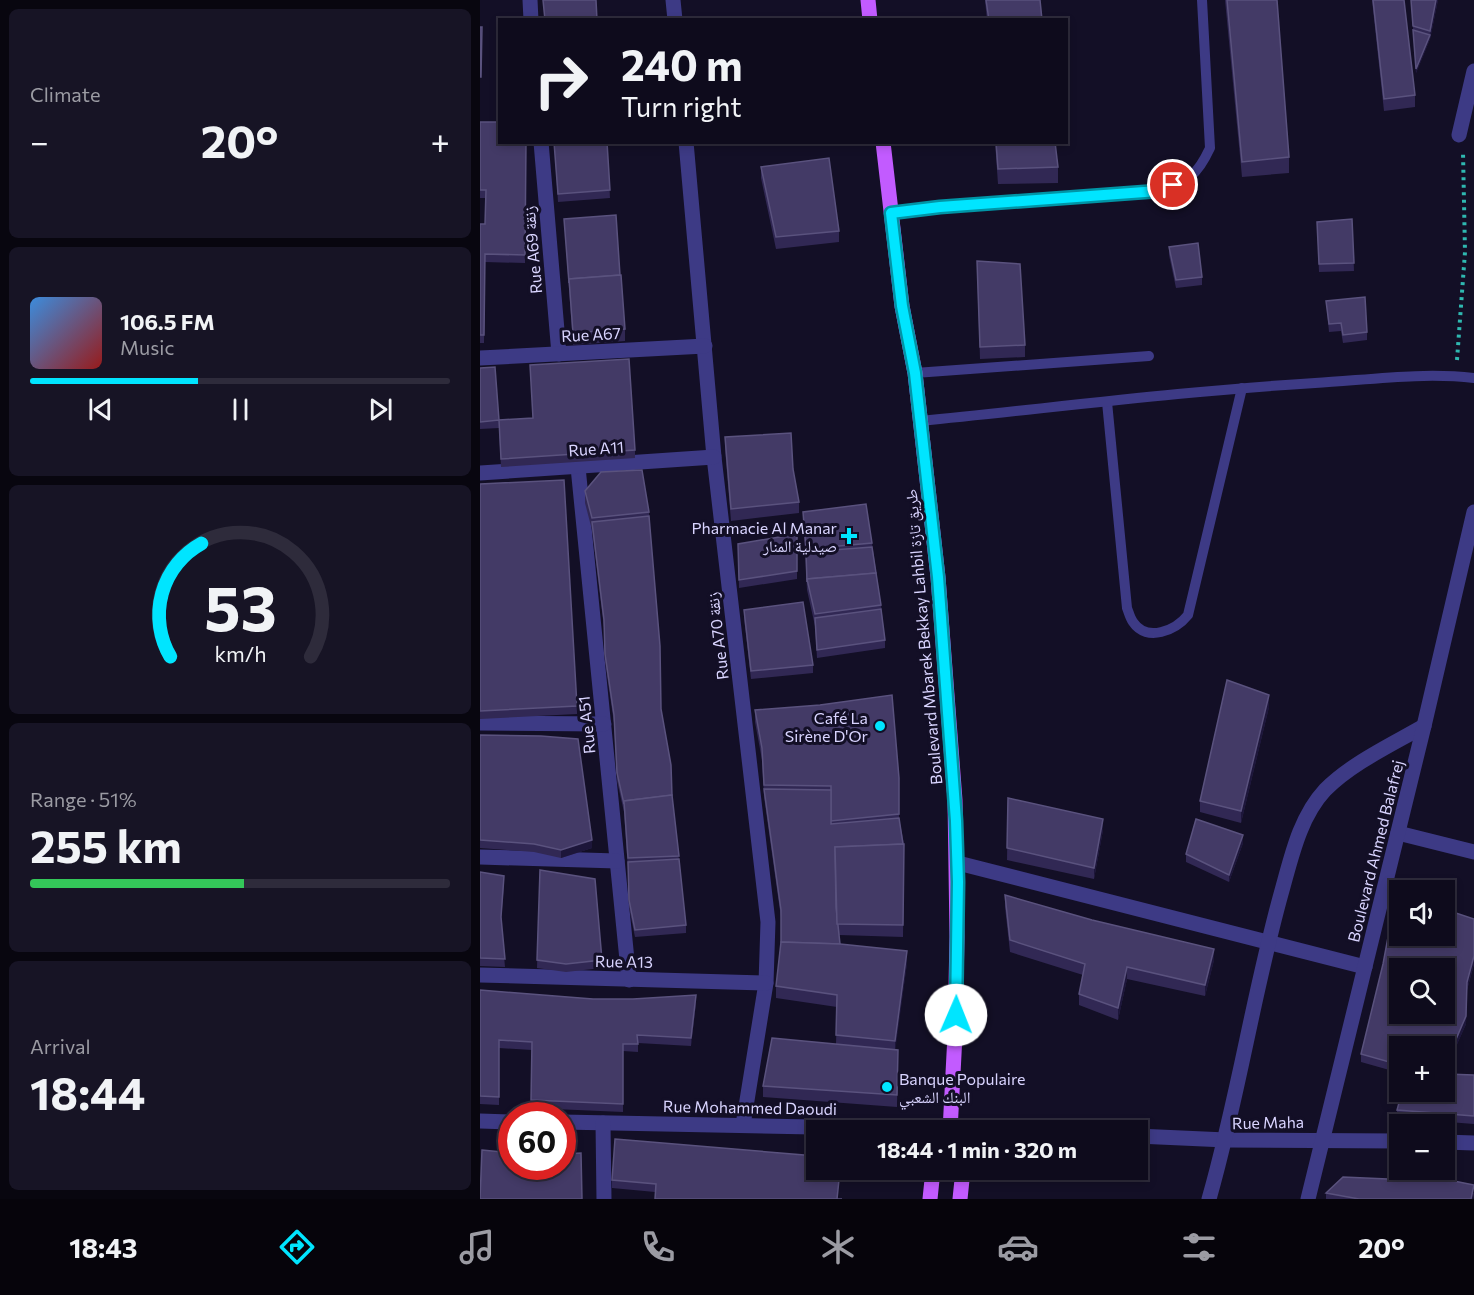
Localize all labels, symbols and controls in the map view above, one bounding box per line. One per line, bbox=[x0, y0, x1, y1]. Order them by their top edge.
text: 240 m bbox=[621, 38, 743, 90]
icon: right bbox=[522, 42, 600, 120]
text: Climate bbox=[30, 82, 100, 106]
text: Turn right bbox=[621, 90, 741, 123]
text: 20° bbox=[201, 112, 279, 167]
text: − bbox=[30, 120, 49, 161]
text: + bbox=[431, 120, 450, 161]
pin bbox=[1147, 159, 1198, 210]
icon: arrive bbox=[1156, 168, 1189, 201]
street label: Rue A69 زنقة bbox=[519, 205, 546, 295]
text: 106.5 FM bbox=[120, 308, 215, 335]
street label: Rue A67 bbox=[561, 323, 621, 345]
text: Music bbox=[120, 335, 174, 359]
icon: previous bbox=[84, 393, 117, 426]
icon: pause bbox=[224, 393, 257, 426]
icon: next bbox=[364, 393, 397, 426]
street label: Rue A11 bbox=[568, 437, 624, 459]
street label: Boulevard Mbarek Bekkay Lahbil طريق تازة bbox=[901, 488, 947, 786]
place label: Pharmacie Al Manar صيدلية المنار bbox=[692, 518, 838, 556]
marker: Pharmacie Al Manar صيدلية المنار bbox=[842, 529, 856, 543]
text: 53 bbox=[204, 568, 276, 644]
street label: Rue A70 زنقة bbox=[702, 591, 733, 681]
text: km/h bbox=[214, 640, 266, 666]
street label: Rue A51 bbox=[574, 695, 598, 755]
place label: Café La Sirène D'Or bbox=[785, 708, 869, 745]
marker: Café La Sirène D'Or bbox=[873, 719, 887, 733]
street label: Boulevard Ahmed Balafrej bbox=[1343, 758, 1407, 944]
text: Range · 51% bbox=[30, 787, 137, 811]
text: 255 km bbox=[30, 817, 182, 872]
map controls bbox=[1389, 880, 1455, 1180]
button: sound bbox=[1389, 880, 1455, 946]
street label: Rue A13 bbox=[595, 951, 653, 971]
button: search bbox=[1389, 958, 1455, 1024]
position arrow bbox=[924, 983, 988, 1047]
text: Arrival bbox=[30, 1034, 91, 1058]
button: + bbox=[1389, 1036, 1455, 1102]
text: 18:44 bbox=[30, 1064, 145, 1119]
place label: Banque Populaire البنك الشعبي bbox=[899, 1069, 1025, 1110]
marker: Banque Populaire البنك الشعبي bbox=[880, 1080, 894, 1094]
street label: Rue Mohammed Daoudi bbox=[663, 1096, 837, 1118]
speed limit sign: 60 bbox=[498, 1102, 576, 1180]
street label: Rue Maha bbox=[1232, 1112, 1304, 1132]
button: − bbox=[1389, 1114, 1455, 1180]
text: 18:44 · 1 min · 320 m bbox=[877, 1136, 1077, 1163]
icon: directions bbox=[276, 1226, 318, 1268]
icon: music bbox=[456, 1226, 498, 1268]
icon: phone bbox=[637, 1226, 679, 1268]
icon: climate bbox=[817, 1226, 859, 1268]
icon: car bbox=[997, 1226, 1039, 1268]
icon: filters bbox=[1178, 1226, 1220, 1268]
text: 18:43 bbox=[69, 1231, 138, 1264]
text: 20° bbox=[1358, 1231, 1405, 1264]

